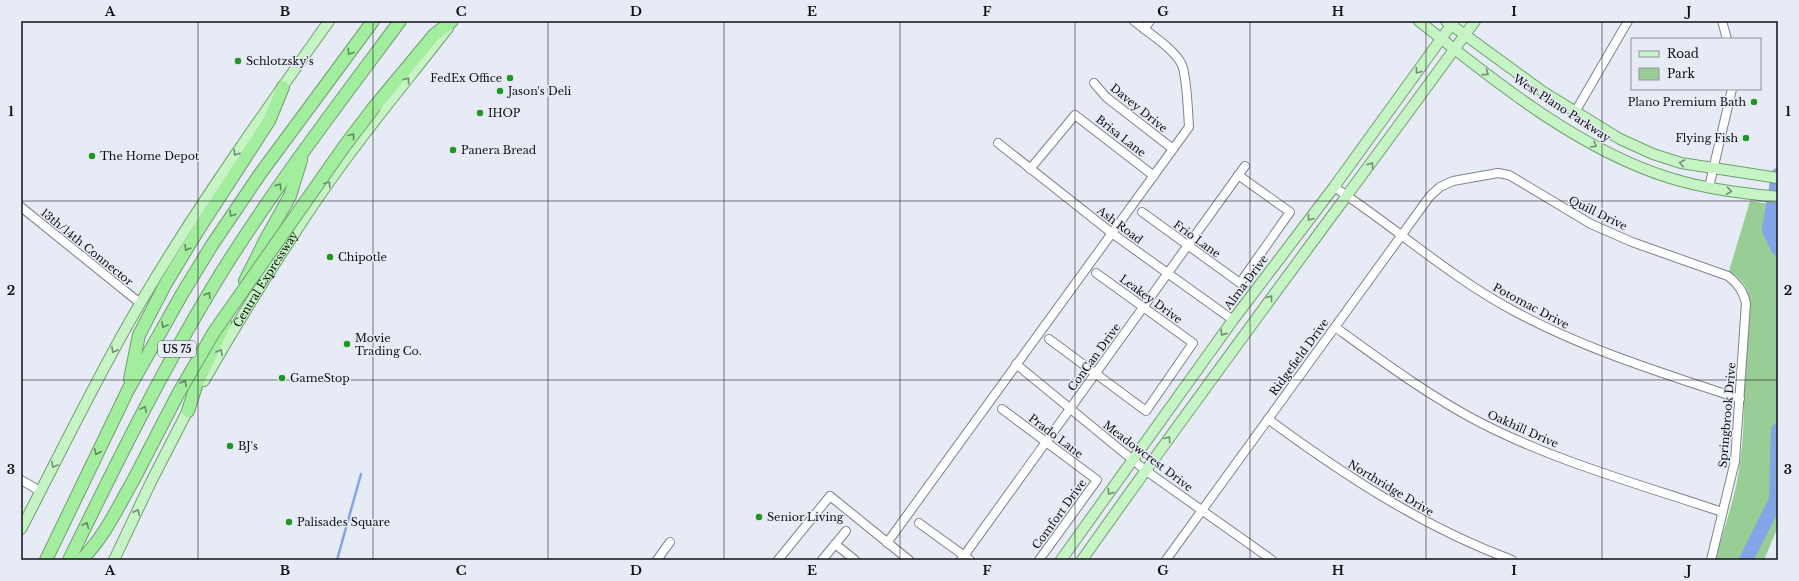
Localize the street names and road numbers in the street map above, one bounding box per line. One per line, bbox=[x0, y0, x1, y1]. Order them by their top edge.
street label: West Plano Parkway bbox=[1510, 71, 1613, 145]
street label: Davey Drive bbox=[1108, 81, 1170, 135]
street label: Brisa Lane bbox=[1093, 112, 1149, 160]
street label: Quill Drive bbox=[1566, 193, 1630, 233]
street label: Ash Road bbox=[1094, 203, 1146, 247]
street label: 13th/14th Connector bbox=[38, 205, 137, 289]
street label: Frio Lane bbox=[1171, 217, 1223, 261]
street label: Central Expressway bbox=[230, 229, 301, 330]
street label: Alma Drive bbox=[1220, 252, 1271, 313]
street label: Leakey Drive bbox=[1117, 272, 1185, 326]
street label: Potomac Drive bbox=[1491, 280, 1571, 332]
street label: Ridgefield Drive bbox=[1266, 316, 1332, 398]
street label: ConCan Drive bbox=[1065, 320, 1123, 394]
road number: US 75 bbox=[158, 341, 196, 357]
street label: Springbrook Drive bbox=[1715, 362, 1739, 468]
street label: Oakhill Drive bbox=[1485, 407, 1561, 451]
street label: Prado Lane bbox=[1026, 411, 1086, 461]
street label: Meadowcrest Drive bbox=[1100, 418, 1196, 494]
street label: Northridge Drive bbox=[1346, 457, 1436, 519]
street label: Comfort Drive bbox=[1029, 476, 1089, 552]

